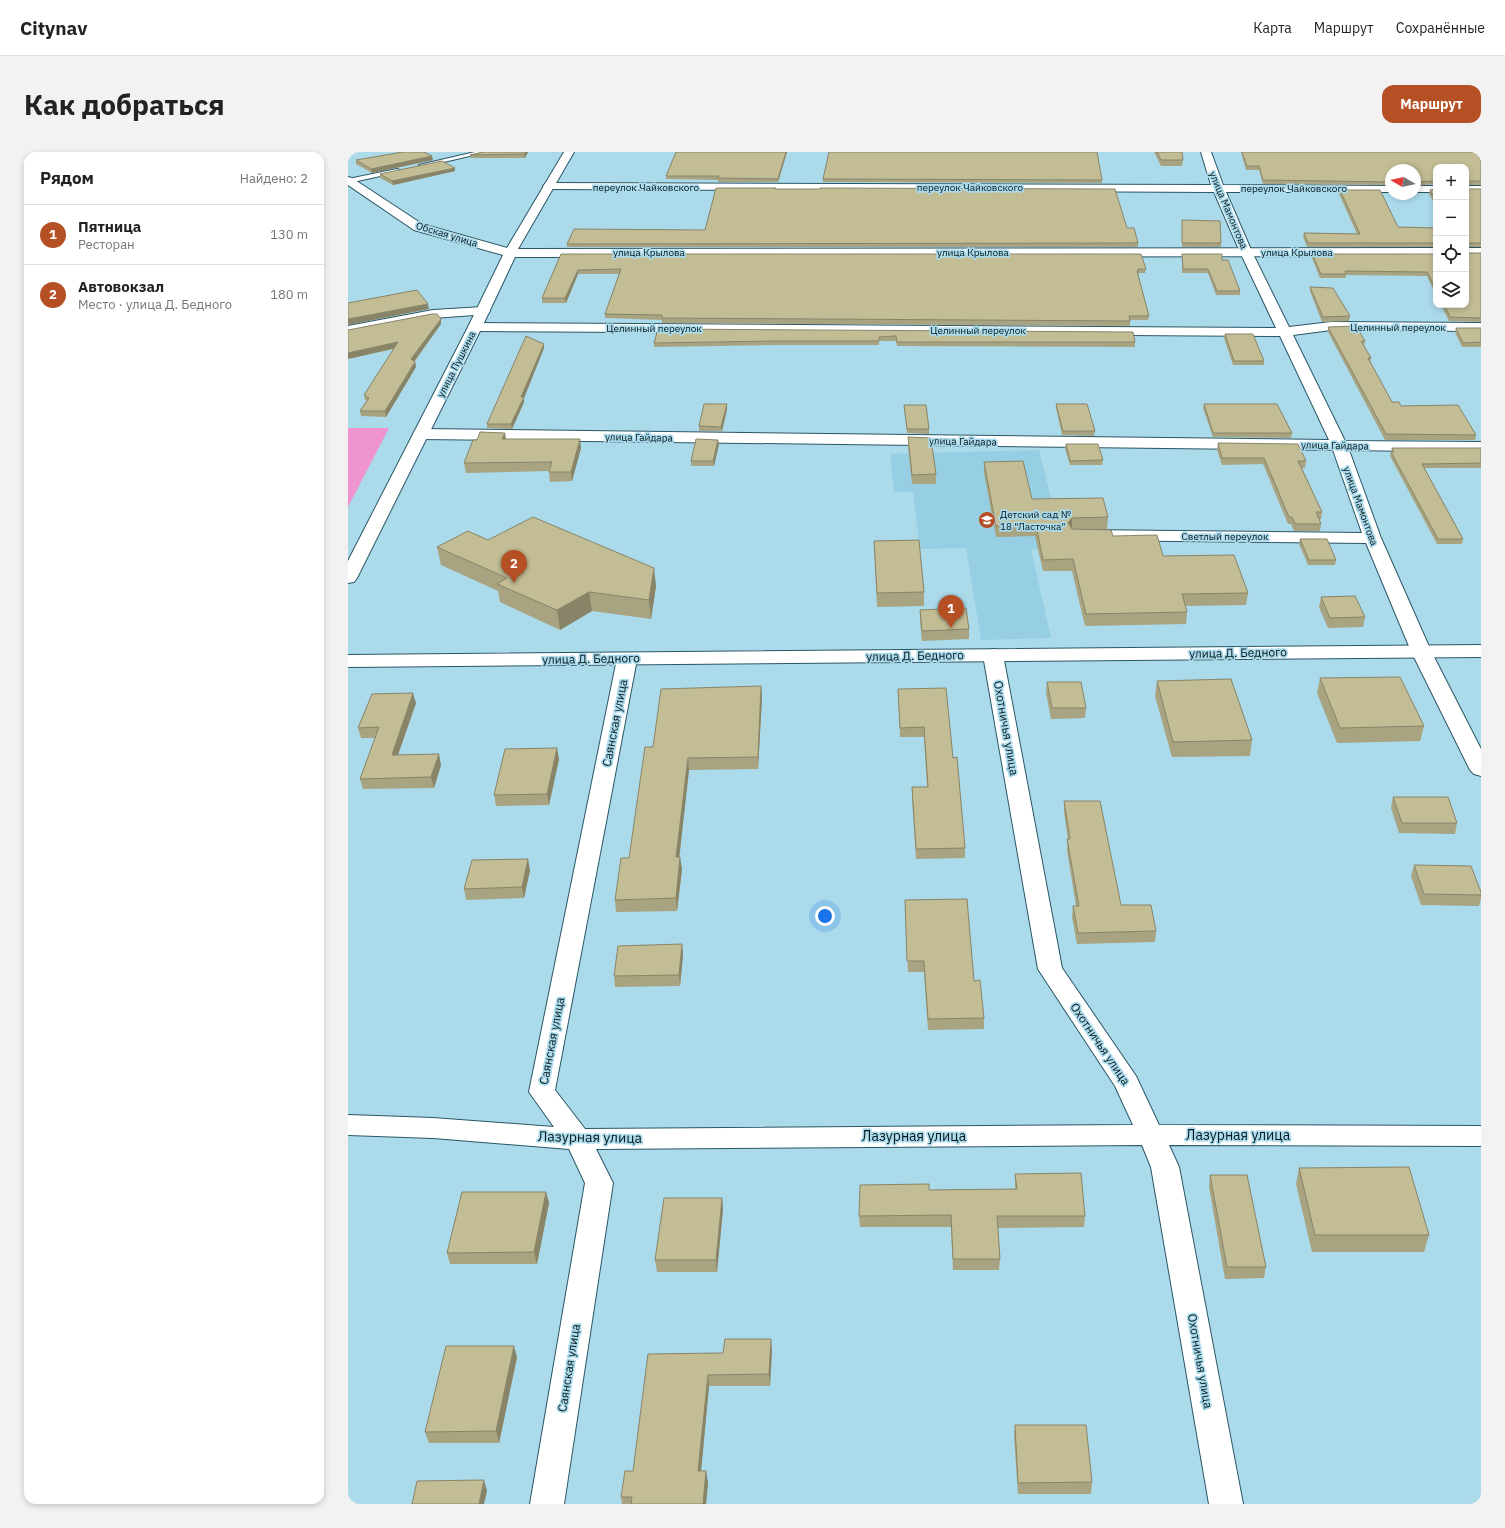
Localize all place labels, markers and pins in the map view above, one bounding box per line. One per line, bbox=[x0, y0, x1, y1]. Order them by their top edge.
place label: Детский сад № 18 "Ласточка" bbox=[1000, 508, 1071, 533]
school or university icon: Детский сад № 18 "Ласточка" bbox=[977, 510, 997, 530]
pin: 2 bbox=[501, 550, 527, 583]
pin: 1 bbox=[938, 595, 964, 628]

